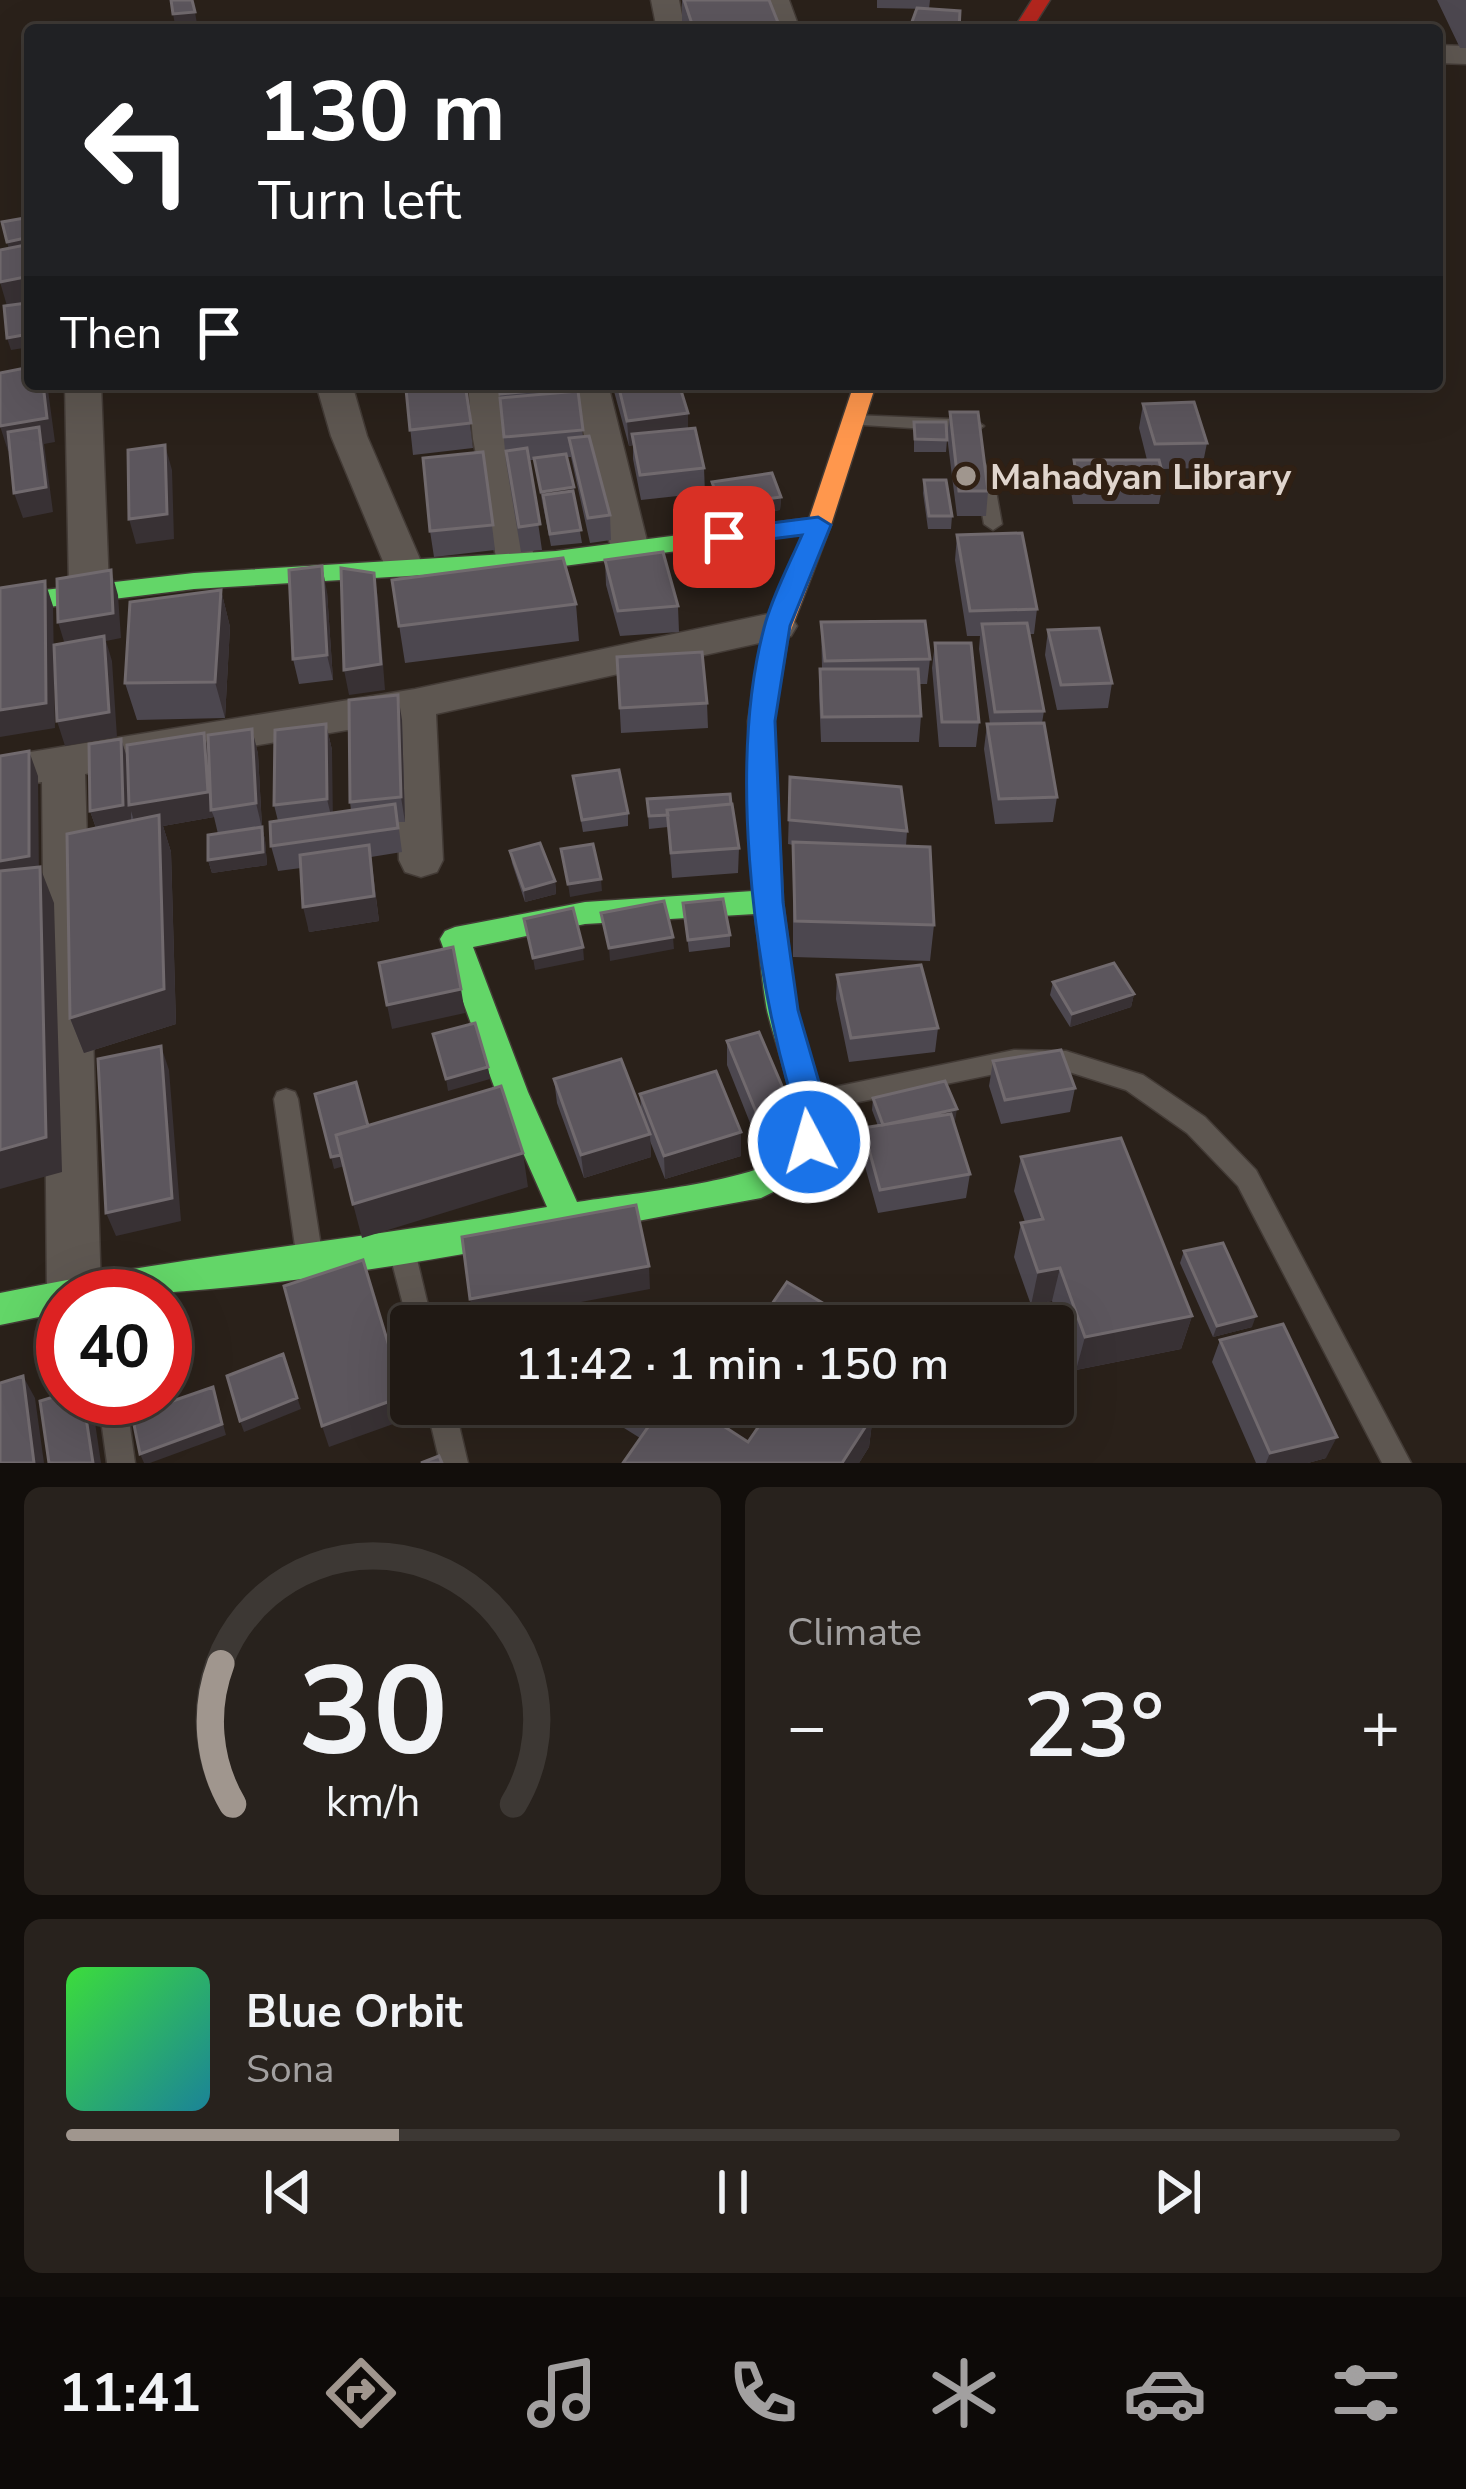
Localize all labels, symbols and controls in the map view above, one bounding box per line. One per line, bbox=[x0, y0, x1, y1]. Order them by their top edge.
text: 130 m bbox=[258, 55, 506, 170]
icon: left bbox=[60, 72, 216, 228]
text: Turn left bbox=[258, 164, 461, 238]
icon: arrive bbox=[186, 300, 252, 366]
text: Then bbox=[60, 303, 162, 364]
place label: Mahadyan Library bbox=[990, 453, 1292, 502]
marker: Mahadyan Library bbox=[953, 463, 979, 489]
pin bbox=[673, 486, 775, 588]
icon: arrive bbox=[691, 504, 757, 570]
position arrow bbox=[746, 1079, 872, 1205]
speed limit sign: 40 bbox=[36, 1269, 192, 1425]
text: 11:42 · 1 min · 150 m bbox=[515, 1334, 949, 1395]
text: Climate bbox=[787, 1606, 922, 1659]
text: 30 bbox=[298, 1627, 447, 1797]
text: 23° bbox=[1023, 1665, 1164, 1788]
text: − bbox=[787, 1682, 827, 1772]
text: + bbox=[1360, 1682, 1400, 1772]
text: km/h bbox=[325, 1773, 420, 1831]
text: Blue Orbit bbox=[246, 1982, 463, 2043]
text: Sona bbox=[246, 2043, 335, 2096]
icon: previous bbox=[255, 2159, 321, 2225]
icon: pause bbox=[700, 2159, 766, 2225]
icon: next bbox=[1145, 2159, 1211, 2225]
icon: directions bbox=[319, 2351, 403, 2435]
icon: music bbox=[520, 2351, 604, 2435]
icon: phone bbox=[721, 2351, 805, 2435]
icon: climate bbox=[922, 2351, 1006, 2435]
icon: car bbox=[1123, 2351, 1207, 2435]
icon: filters bbox=[1324, 2351, 1408, 2435]
text: 11:41 bbox=[59, 2356, 202, 2430]

